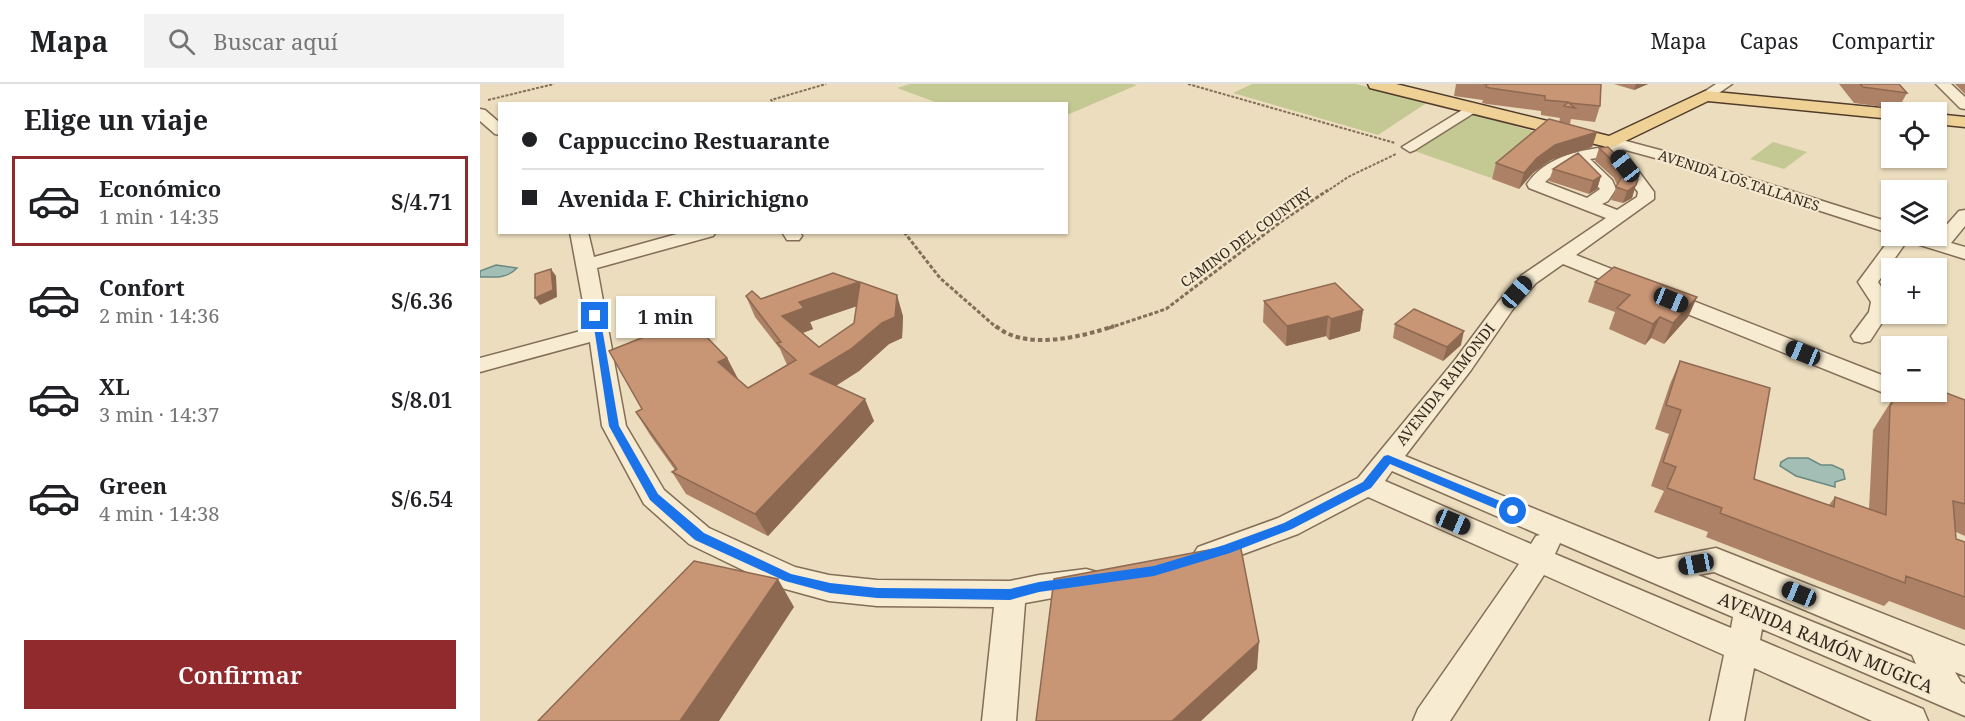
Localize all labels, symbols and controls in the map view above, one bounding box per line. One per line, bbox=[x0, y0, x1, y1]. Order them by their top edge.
search box bbox=[144, 14, 564, 68]
text: Mapa bbox=[30, 22, 108, 60]
icon: search bbox=[165, 25, 198, 58]
text: Buscar aquí bbox=[213, 26, 338, 56]
text: Mapa bbox=[1650, 27, 1707, 55]
text: Capas bbox=[1740, 27, 1799, 55]
text: Compartir bbox=[1832, 27, 1935, 55]
text: Elige un viaje bbox=[24, 101, 208, 138]
map controls bbox=[1881, 102, 1947, 402]
button: locate bbox=[1881, 102, 1947, 168]
text: Cappuccino Restuarante bbox=[558, 125, 830, 155]
street label: AVENIDA LOS TALLANES bbox=[1656, 145, 1822, 215]
car bbox=[1607, 146, 1643, 186]
text: Económico bbox=[99, 173, 221, 203]
icon: car bbox=[27, 174, 81, 228]
button: layers bbox=[1881, 180, 1947, 246]
text: Avenida F. Chirichigno bbox=[558, 183, 809, 213]
street label: CAMINO DEL COUNTRY bbox=[1176, 183, 1316, 291]
text: S/4.71 bbox=[391, 186, 453, 216]
text: 1 min · 14:35 bbox=[99, 203, 219, 230]
button: + bbox=[1881, 258, 1947, 324]
text: Confort bbox=[99, 272, 185, 302]
icon: car bbox=[27, 273, 81, 327]
car bbox=[1498, 273, 1536, 311]
text: S/6.36 bbox=[391, 285, 453, 315]
car bbox=[1651, 285, 1691, 315]
callout: 1 min bbox=[616, 295, 715, 337]
text: 2 min · 14:36 bbox=[99, 302, 219, 329]
route end bbox=[581, 302, 608, 329]
text: 1 min bbox=[638, 303, 693, 330]
street label: AVENIDA RAIMONDI bbox=[1391, 319, 1499, 449]
button: − bbox=[1881, 336, 1947, 402]
car bbox=[1783, 338, 1823, 368]
text: XL bbox=[99, 371, 130, 401]
icon: car bbox=[27, 372, 81, 426]
text: S/8.01 bbox=[391, 384, 453, 414]
text: 3 min · 14:37 bbox=[99, 401, 219, 428]
text: Green bbox=[99, 470, 167, 500]
icon: car bbox=[27, 471, 81, 525]
text: S/6.54 bbox=[391, 483, 453, 513]
route start bbox=[1499, 497, 1526, 524]
text: 4 min · 14:38 bbox=[99, 500, 219, 527]
car bbox=[1433, 507, 1473, 537]
car bbox=[1677, 552, 1715, 576]
car bbox=[1779, 579, 1819, 609]
street label: AVENIDA RAMÓN MUGICA bbox=[1715, 586, 1937, 698]
button: Confirmar bbox=[24, 640, 456, 709]

